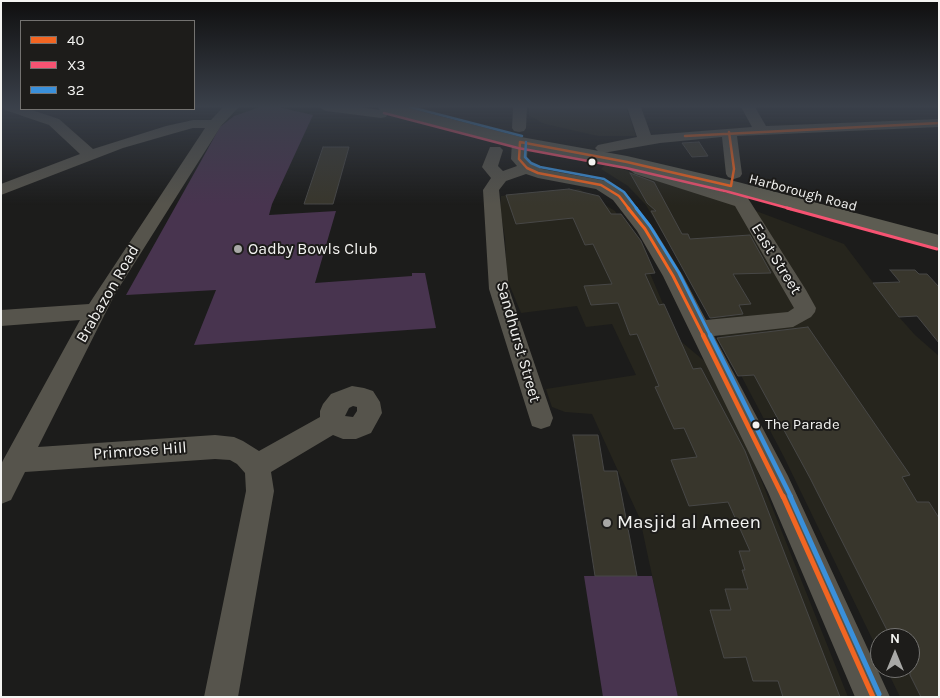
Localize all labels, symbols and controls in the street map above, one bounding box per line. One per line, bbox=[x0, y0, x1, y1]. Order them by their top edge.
legend bbox=[20, 20, 195, 110]
text: 40 bbox=[67, 31, 84, 49]
text: X3 bbox=[67, 56, 85, 74]
text: 32 bbox=[67, 81, 85, 99]
unlabelled marker bbox=[587, 157, 597, 167]
street label: Harborough Road bbox=[747, 171, 859, 215]
street label: East Street bbox=[747, 220, 805, 298]
place label: Oadby Bowls Club bbox=[248, 239, 378, 259]
street label: Brabazon Road bbox=[72, 242, 144, 346]
marker: Oadby Bowls Club bbox=[232, 243, 244, 255]
street label: Sandhurst Street bbox=[492, 279, 544, 405]
place label: The Parade bbox=[765, 416, 840, 434]
marker: The Parade bbox=[751, 420, 761, 430]
street label: Primrose Hill bbox=[93, 438, 187, 464]
place label: Masjid al Ameen bbox=[617, 512, 761, 534]
marker: Masjid al Ameen bbox=[601, 517, 613, 529]
north arrow bbox=[870, 628, 920, 678]
text: N bbox=[890, 630, 900, 647]

